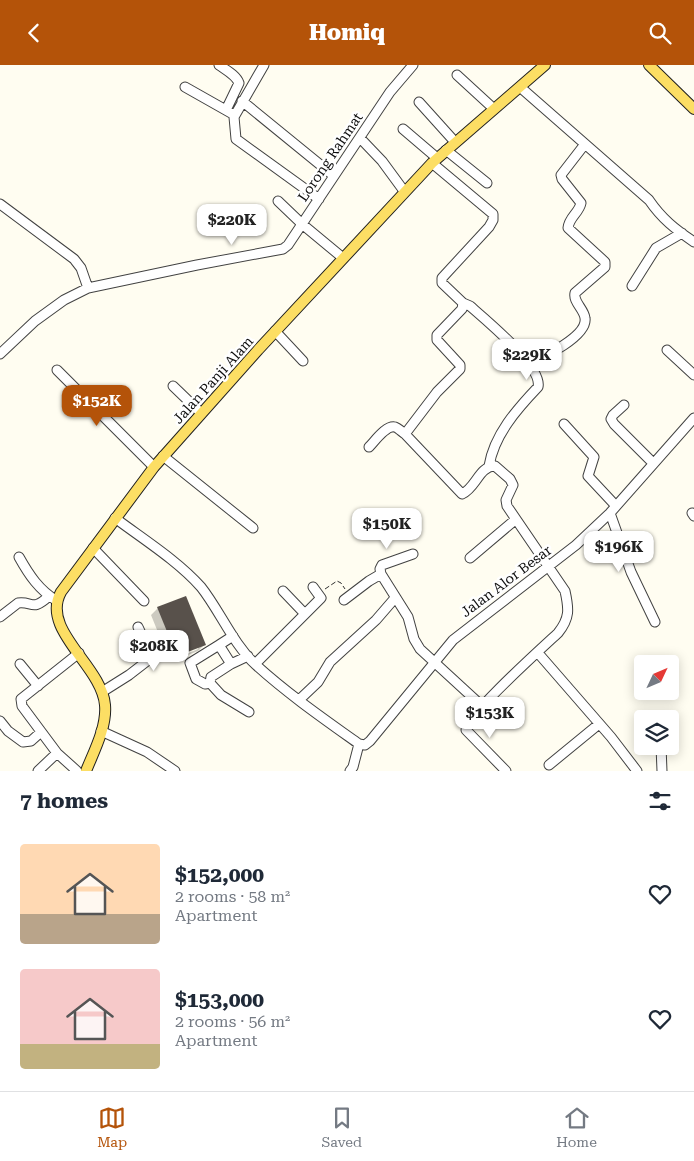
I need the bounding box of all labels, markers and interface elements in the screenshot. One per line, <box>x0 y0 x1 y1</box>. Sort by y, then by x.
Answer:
icon: back <box>20 19 48 47</box>
icon: search <box>646 19 674 47</box>
text: Homiq <box>309 20 385 45</box>
street label: Lorong Rahmat <box>294 110 366 204</box>
pin: $220K <box>197 203 267 246</box>
text: $220K <box>208 210 256 229</box>
street label: Jalan Panji Alam <box>170 333 256 427</box>
pin: $229K <box>492 339 562 381</box>
text: $229K <box>503 345 551 364</box>
pin: $152K <box>62 385 132 427</box>
text: $152K <box>73 391 121 410</box>
pin: $150K <box>352 507 422 550</box>
text: $150K <box>363 514 411 533</box>
pin: $196K <box>584 531 654 573</box>
text: $196K <box>595 537 643 556</box>
street label: Jalan Alor Besar <box>458 542 554 620</box>
pin: $208K <box>119 629 189 672</box>
text: $208K <box>130 636 178 655</box>
north arrow <box>634 655 679 700</box>
map controls <box>634 655 679 755</box>
pin: $153K <box>455 697 525 739</box>
text: $153K <box>466 703 514 722</box>
button: layers <box>634 710 679 755</box>
icon: filters <box>646 787 674 815</box>
text: 7 homes <box>20 789 108 813</box>
text: $152,000 <box>175 863 264 887</box>
icon: home <box>60 864 120 924</box>
icon: heart <box>646 880 674 908</box>
text: 2 rooms · 58 m² <box>175 887 290 906</box>
text: Apartment <box>175 906 258 925</box>
text: $153,000 <box>175 988 264 1012</box>
icon: home <box>60 989 120 1049</box>
icon: heart <box>646 1005 674 1033</box>
text: 2 rooms · 56 m² <box>175 1012 290 1031</box>
text: Apartment <box>175 1031 258 1050</box>
tab: Map <box>97 1104 127 1150</box>
tab: Saved <box>321 1104 362 1150</box>
tab: Home <box>556 1104 597 1150</box>

